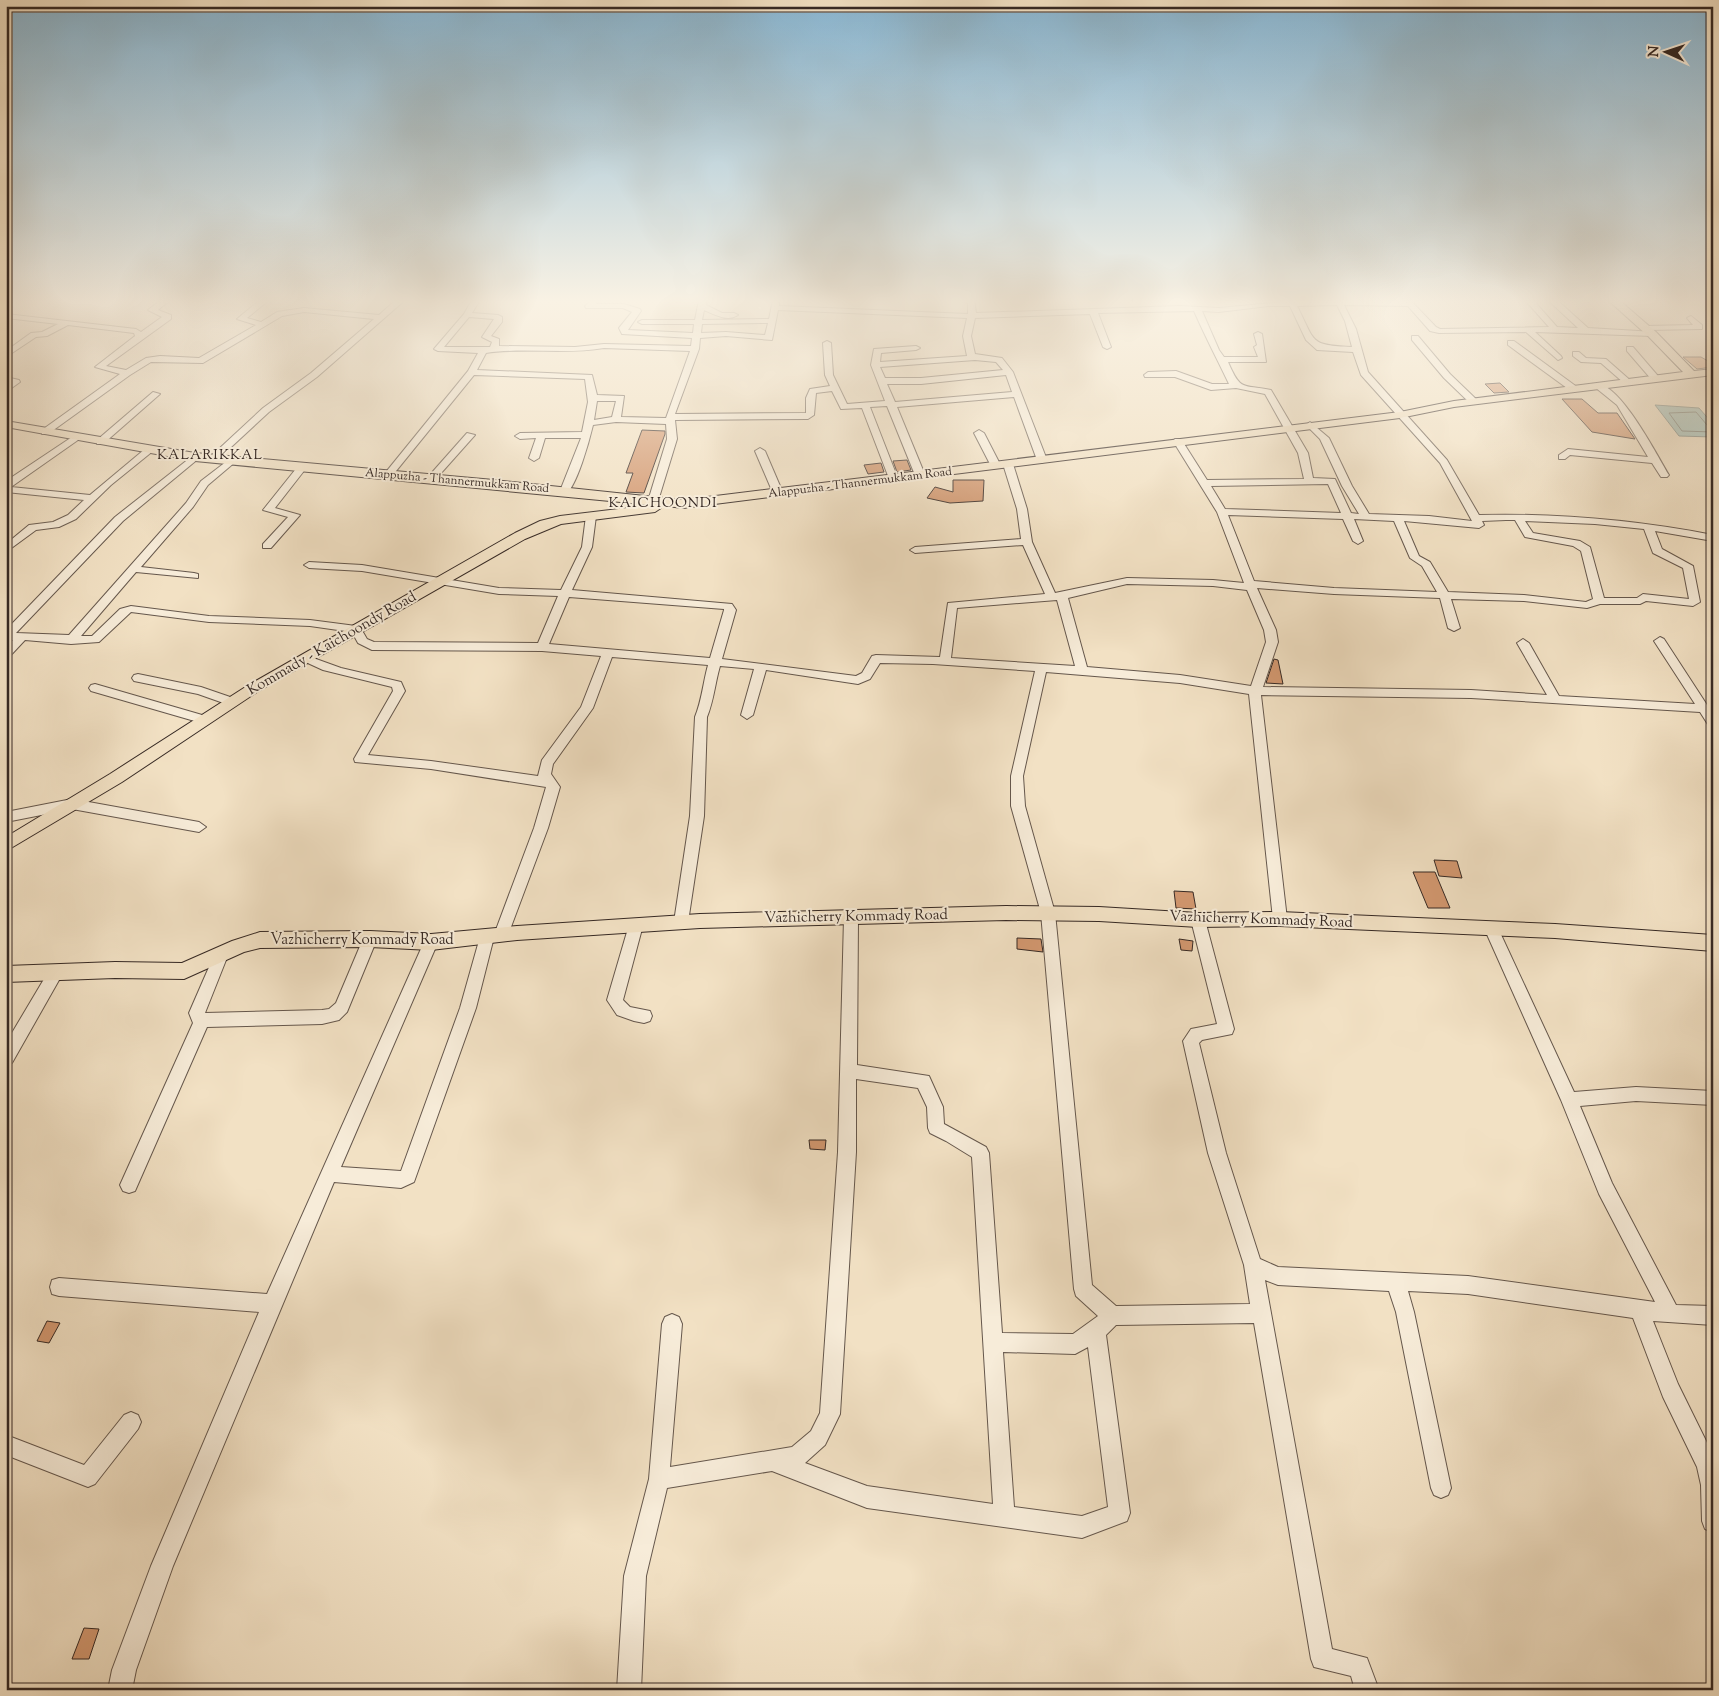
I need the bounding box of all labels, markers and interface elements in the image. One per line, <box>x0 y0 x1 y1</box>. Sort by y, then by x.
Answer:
north arrow <box>1642 28 1692 78</box>
text: N <box>1645 45 1665 58</box>
district label: KALARIKKAL <box>157 446 263 466</box>
street label: Alappuzha - Thannermukkam Road <box>767 463 953 503</box>
street label: Alappuzha - Thannermukkam Road <box>364 464 550 498</box>
district label: KAICHOONDI <box>609 494 718 514</box>
street label: Kommady - Kaichoondy Road <box>243 587 421 701</box>
street label: Vazhicherry Kommady Road <box>764 905 949 929</box>
street label: Vazhicherry Kommady Road <box>1169 906 1354 934</box>
street label: Vazhicherry Kommady Road <box>270 930 454 951</box>

